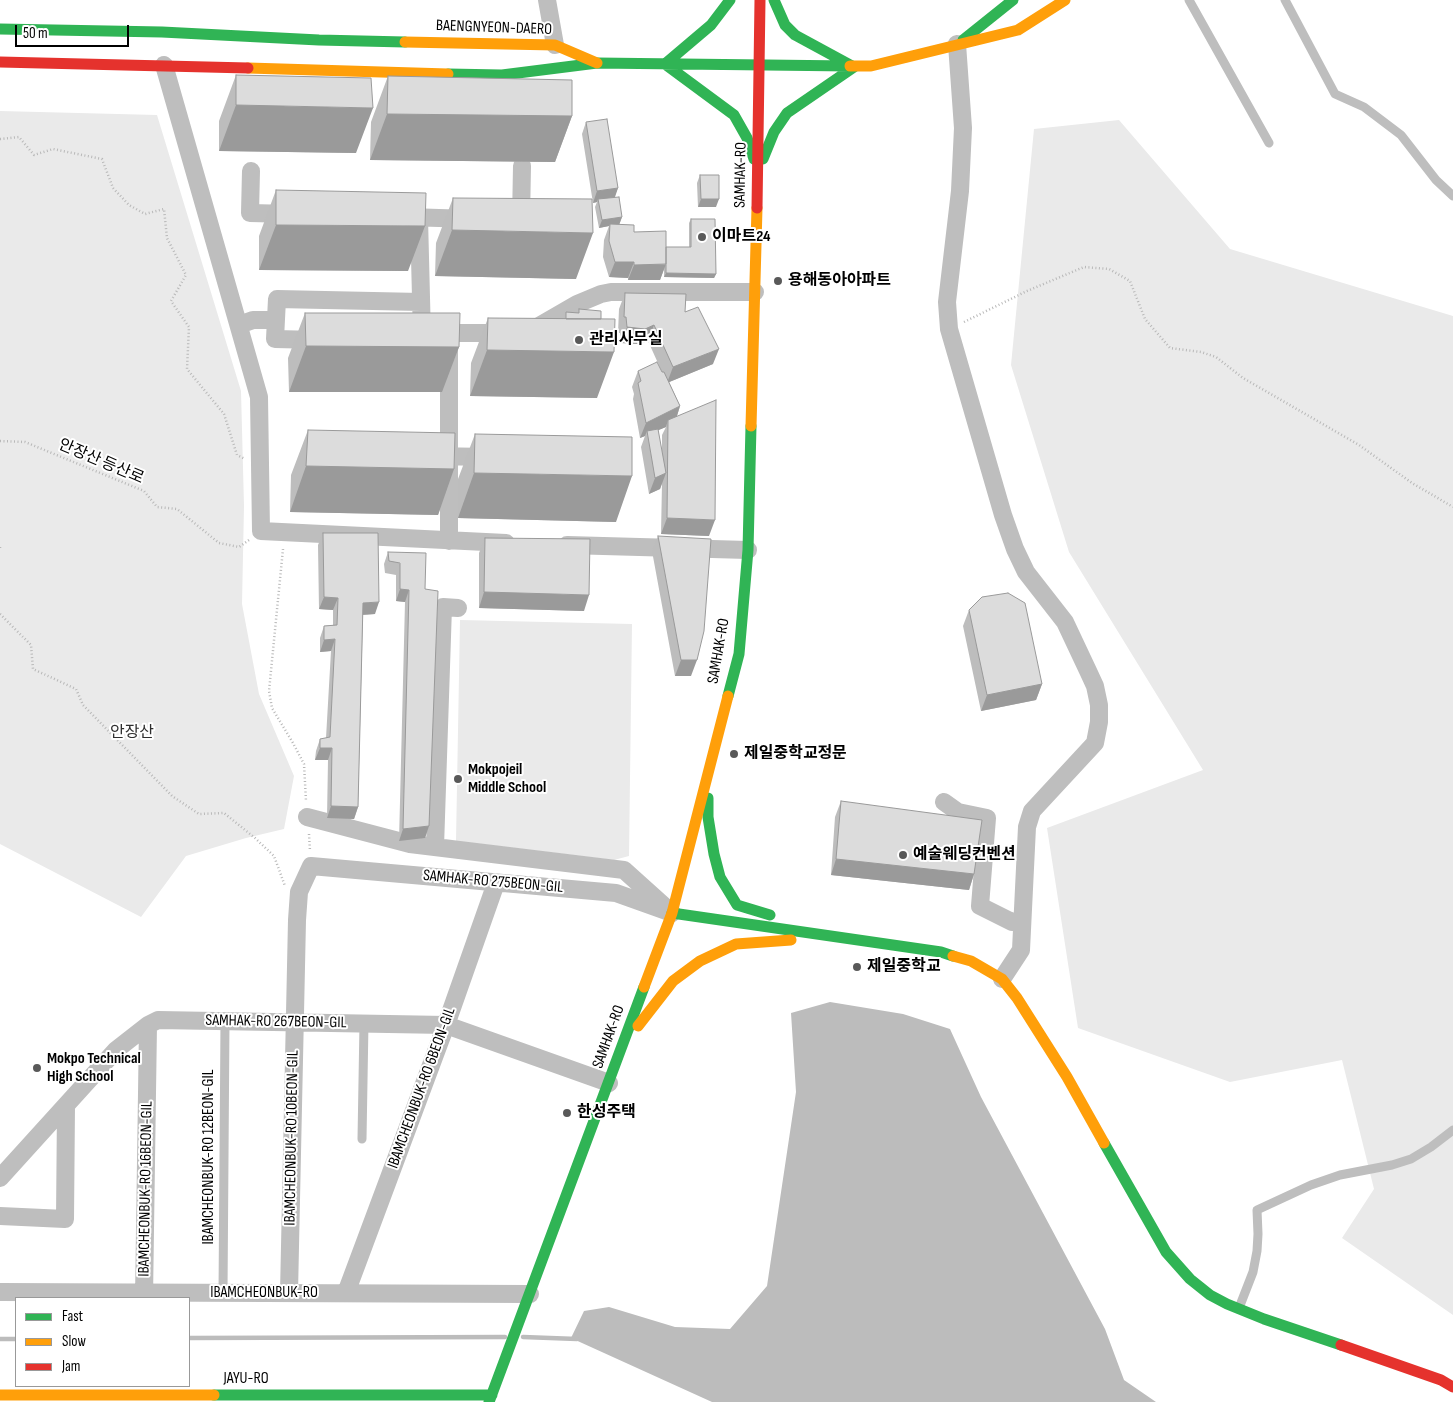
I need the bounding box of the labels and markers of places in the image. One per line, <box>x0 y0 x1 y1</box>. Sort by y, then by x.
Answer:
place label: 이마트24 <box>712 227 771 247</box>
marker: 이마트24 <box>696 231 708 243</box>
place label: 용해동아아파트 <box>788 271 891 291</box>
marker: 용해동아아파트 <box>772 275 784 287</box>
place label: 관리사무실 <box>589 330 663 350</box>
marker: 관리사무실 <box>573 334 585 346</box>
place label: 제일중학교정문 <box>744 744 847 764</box>
marker: 제일중학교정문 <box>728 748 740 760</box>
place label: Mokpojeil Middle School <box>468 760 546 798</box>
marker: Mokpojeil Middle School <box>452 773 464 785</box>
place label: 예술웨딩컨벤션 <box>913 845 1016 865</box>
marker: 예술웨딩컨벤션 <box>897 849 909 861</box>
place label: 제일중학교 <box>867 957 941 977</box>
marker: 제일중학교 <box>851 961 863 973</box>
place label: Mokpo Technical High School <box>47 1049 141 1087</box>
marker: Mokpo Technical High School <box>31 1062 43 1074</box>
place label: 한성주택 <box>577 1103 636 1123</box>
marker: 한성주택 <box>561 1107 573 1119</box>

